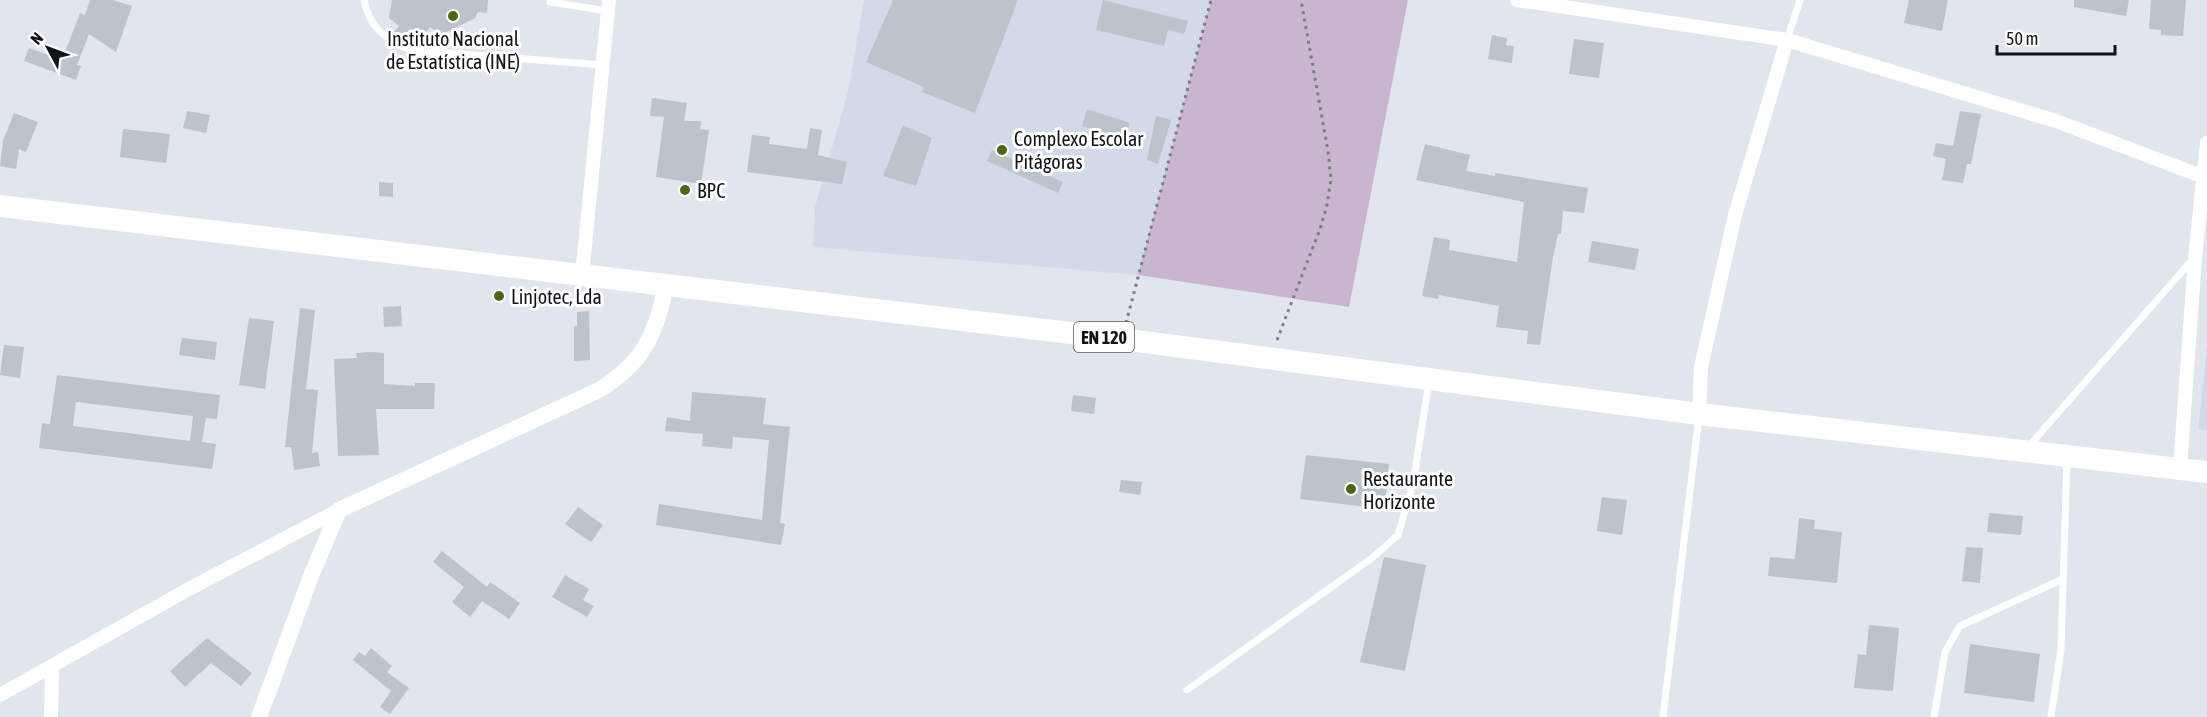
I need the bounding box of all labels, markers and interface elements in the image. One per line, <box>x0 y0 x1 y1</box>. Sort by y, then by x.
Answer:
marker: Instituto Nacional de Estatística (INE) <box>446 9 460 23</box>
north arrow <box>18 18 78 78</box>
scale bar <box>1997 18 2116 56</box>
place label: Instituto Nacional de Estatística (INE) <box>386 27 520 73</box>
text: 50 m <box>2006 28 2038 49</box>
text: N <box>27 29 47 48</box>
place label: Complexo Escolar Pitágoras <box>1014 127 1144 173</box>
marker: Complexo Escolar Pitágoras <box>995 143 1009 157</box>
place label: BPC <box>697 179 725 202</box>
marker: BPC <box>678 183 692 197</box>
place label: Linjotec, Lda <box>511 285 602 308</box>
marker: Linjotec, Lda <box>492 289 506 303</box>
road number: EN 120 <box>1074 322 1134 352</box>
place label: Restaurante Horizonte <box>1363 467 1453 513</box>
marker: Restaurante Horizonte <box>1344 482 1358 496</box>

